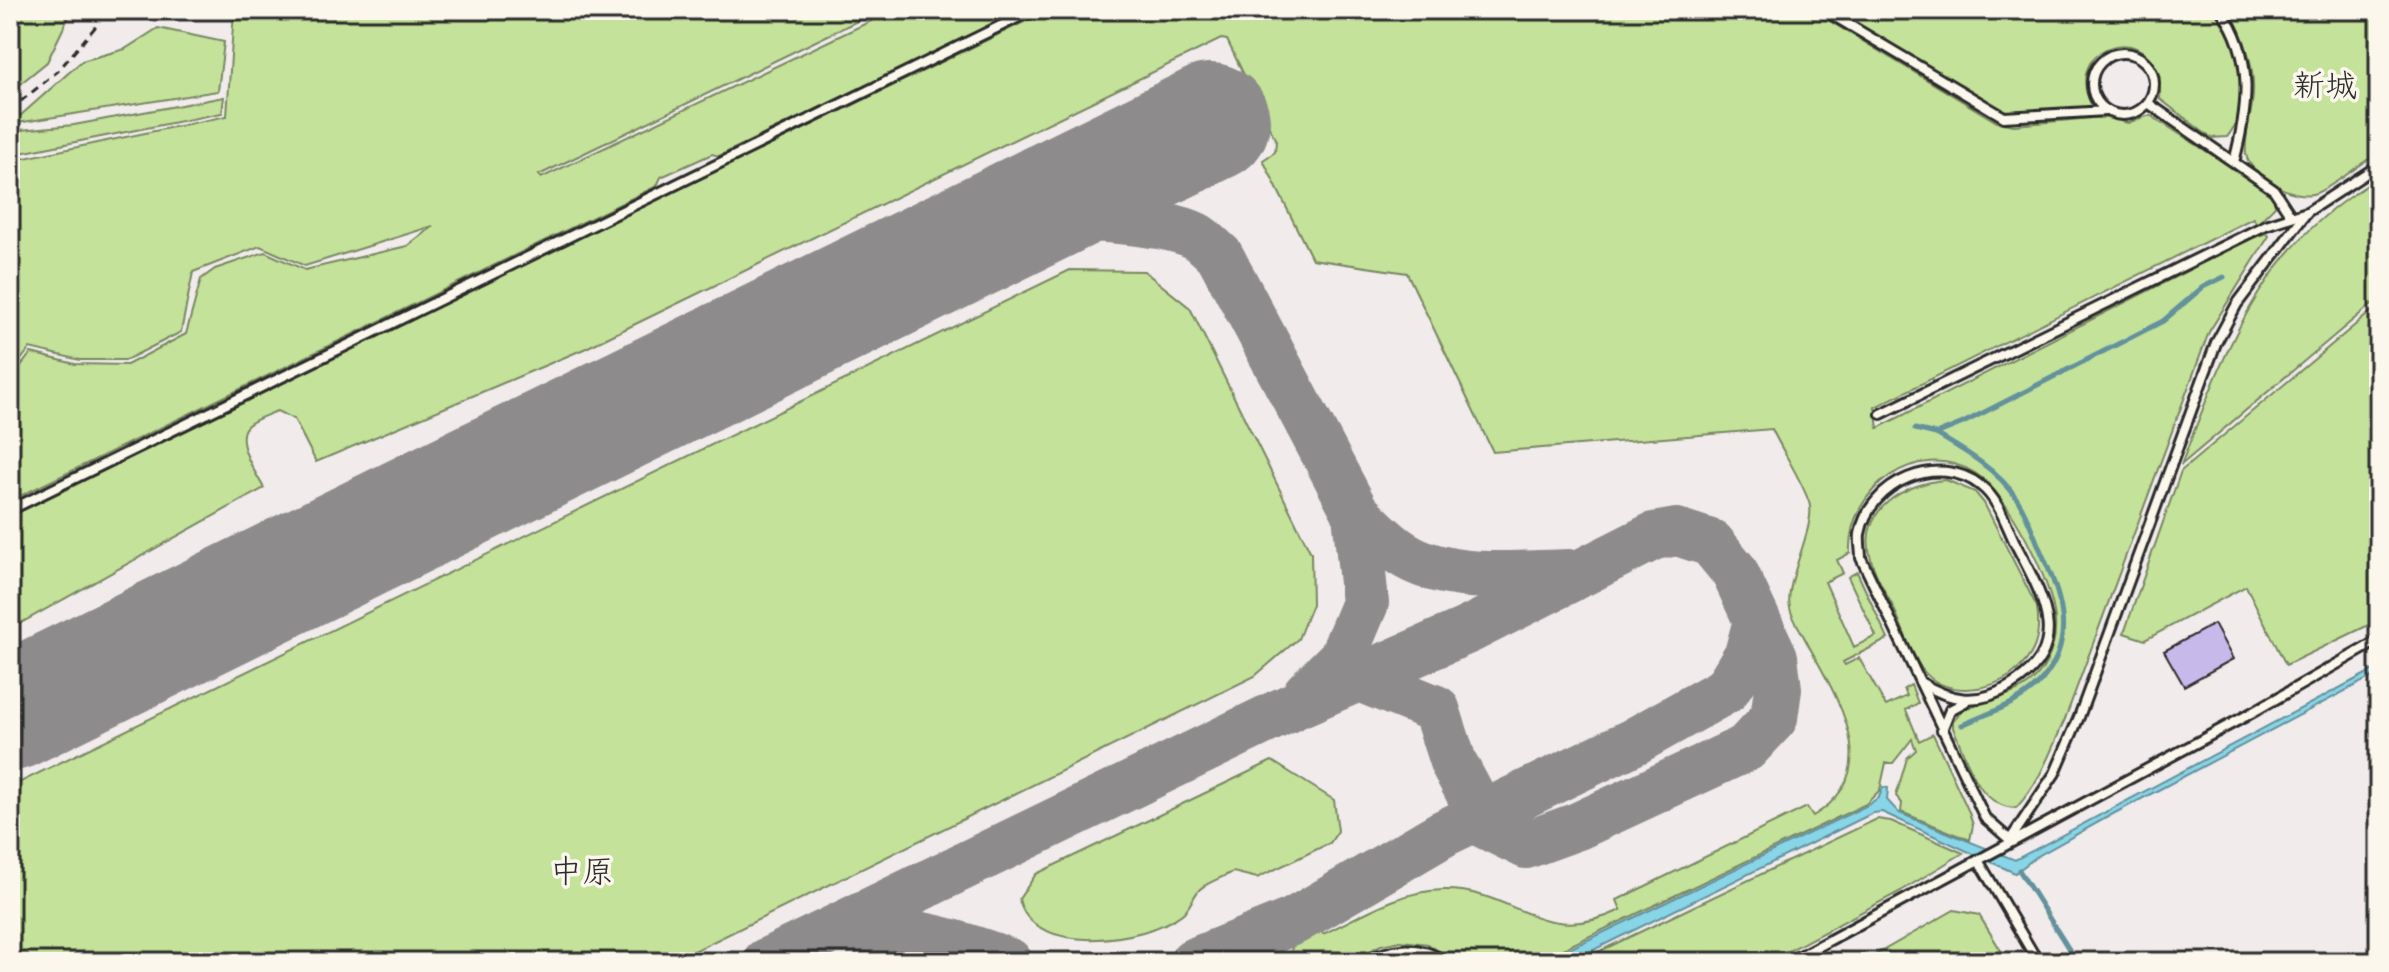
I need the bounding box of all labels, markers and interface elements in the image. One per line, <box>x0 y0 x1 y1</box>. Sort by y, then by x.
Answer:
district label: 新城 <box>2293 67 2357 113</box>
district label: 中原 <box>550 853 614 899</box>

